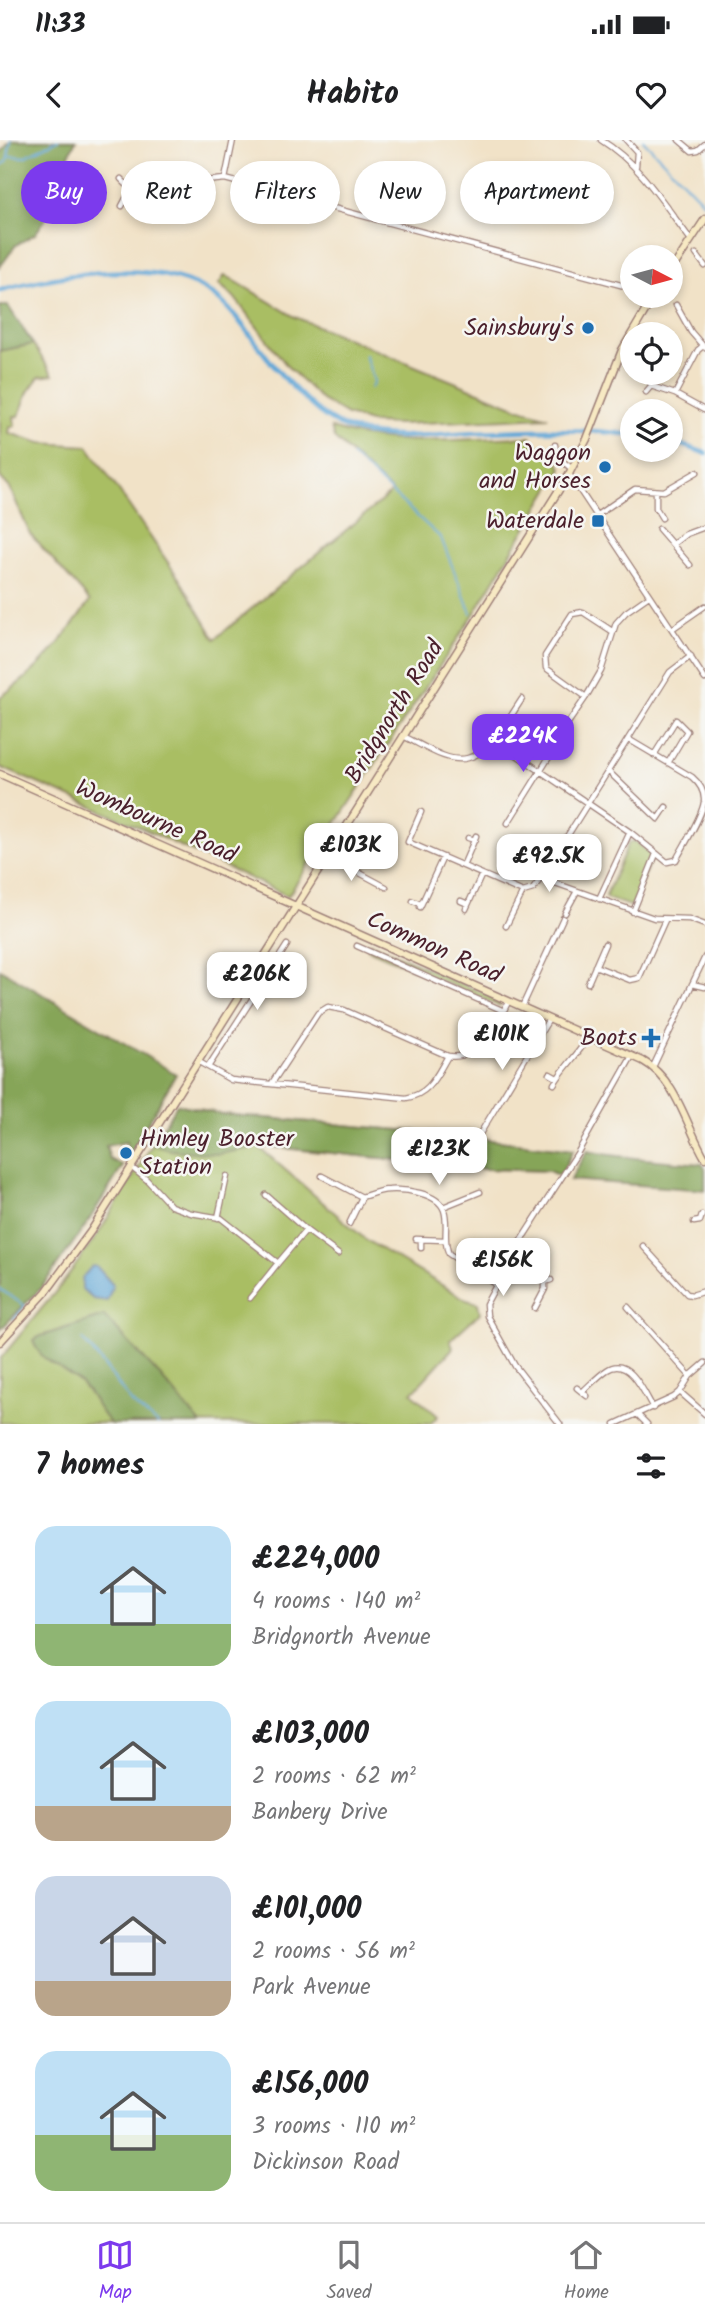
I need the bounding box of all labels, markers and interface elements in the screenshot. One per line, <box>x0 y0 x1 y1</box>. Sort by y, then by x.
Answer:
text: 11:33 <box>35 4 86 46</box>
text: Habito <box>306 69 399 120</box>
icon: back <box>35 76 73 114</box>
icon: heart <box>632 76 670 114</box>
chip: Buy <box>21 161 107 224</box>
chip: Rent <box>121 161 216 224</box>
chip: Filters <box>230 161 340 224</box>
chip: New <box>354 161 446 224</box>
chip: Apartment <box>460 161 614 224</box>
north arrow <box>620 245 682 308</box>
map controls <box>620 245 683 462</box>
place label: Sainsbury's <box>464 309 574 348</box>
marker: Sainsbury's <box>580 320 596 336</box>
button: locate <box>620 322 683 385</box>
button: layers <box>620 399 683 462</box>
place label: Waggon and Horses <box>479 434 591 501</box>
marker: Waggon and Horses <box>597 459 613 475</box>
place label: Waterdale <box>486 502 584 541</box>
marker: Waterdale <box>590 513 606 529</box>
street label: Bridgnorth Road <box>335 631 455 792</box>
pin: £224K <box>474 714 572 774</box>
text: £224K <box>488 719 558 755</box>
street label: Wombourne Road <box>69 769 244 875</box>
pin: £103K <box>302 824 400 883</box>
text: £103K <box>320 828 382 864</box>
pin: £92.5K <box>492 834 606 894</box>
text: £92.5K <box>513 839 585 875</box>
street label: Common Road <box>360 901 509 996</box>
pin: £206K <box>208 952 306 1012</box>
text: £206K <box>223 957 291 993</box>
pin: £101K <box>453 1012 551 1072</box>
text: £101K <box>474 1017 530 1053</box>
place label: Boots <box>580 1019 637 1058</box>
marker: Boots <box>643 1030 659 1046</box>
place label: Himley Booster Station <box>140 1120 296 1187</box>
pin: £123K <box>390 1128 488 1187</box>
text: £123K <box>407 1132 471 1168</box>
marker: Himley Booster Station <box>118 1145 134 1161</box>
pin: £156K <box>454 1238 552 1298</box>
text: £156K <box>472 1243 534 1279</box>
text: 7 homes <box>35 1442 145 1490</box>
icon: filters <box>632 1447 670 1485</box>
text: £224,000 <box>252 1536 379 1584</box>
icon: home <box>91 1554 175 1638</box>
text: 4 rooms · 140 m² <box>252 1584 420 1620</box>
text: Bridgnorth Avenue <box>252 1620 431 1656</box>
text: £103,000 <box>252 1711 369 1759</box>
icon: home <box>91 1729 175 1813</box>
text: 2 rooms · 62 m² <box>252 1759 416 1795</box>
text: Banbery Drive <box>252 1795 388 1831</box>
text: £101,000 <box>252 1886 362 1934</box>
icon: home <box>91 1904 175 1988</box>
text: 2 rooms · 56 m² <box>252 1934 415 1970</box>
text: Park Avenue <box>252 1970 371 2006</box>
text: £156,000 <box>252 2061 369 2109</box>
icon: home <box>91 2079 175 2163</box>
text: 3 rooms · 110 m² <box>252 2109 415 2145</box>
text: Dickinson Road <box>252 2145 399 2181</box>
tab: Map <box>96 2236 134 2308</box>
tab: Saved <box>326 2236 372 2308</box>
tab: Home <box>564 2236 609 2308</box>

